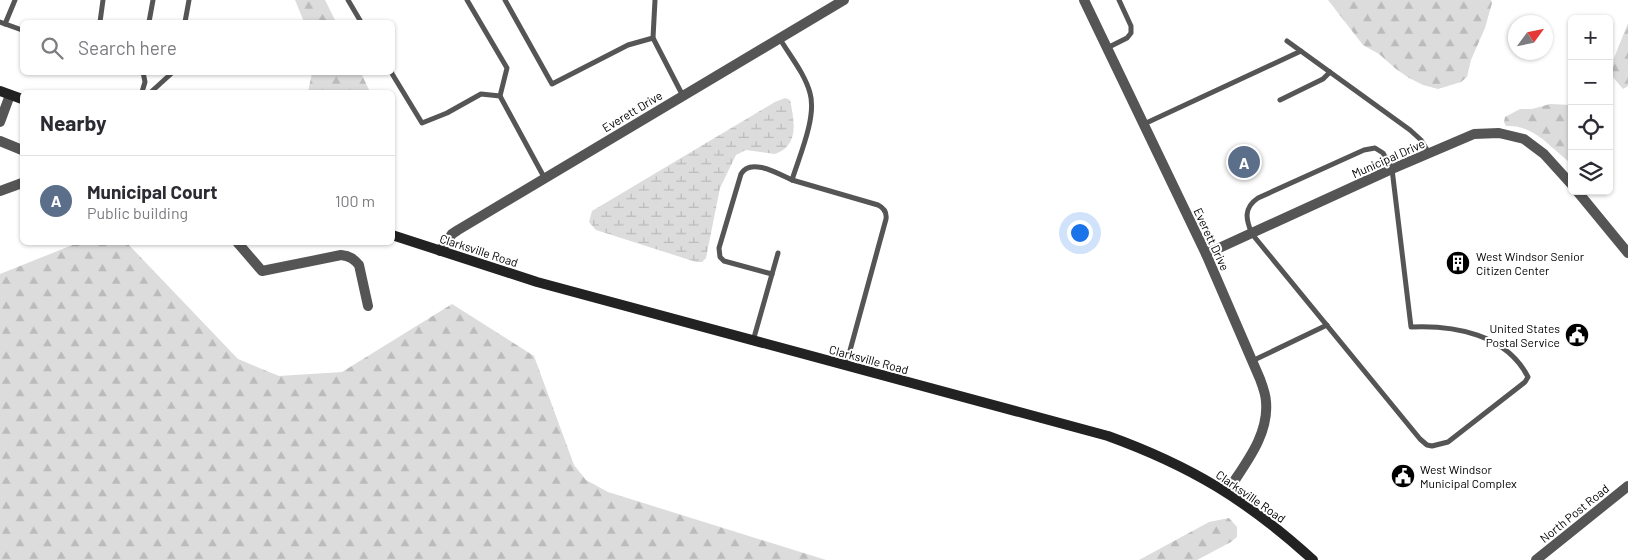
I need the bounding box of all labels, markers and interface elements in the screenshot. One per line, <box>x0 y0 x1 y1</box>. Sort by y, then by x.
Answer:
north arrow <box>1508 15 1553 60</box>
map controls <box>1568 15 1613 195</box>
button: + <box>1568 15 1613 60</box>
search box <box>20 20 395 75</box>
icon: search <box>38 34 66 62</box>
text: Search here <box>78 36 177 59</box>
button: − <box>1568 60 1613 105</box>
street label: Everett Drive <box>599 88 665 134</box>
button: locate <box>1568 105 1613 150</box>
text: Nearby <box>40 110 106 135</box>
street label: Municipal Drive <box>1349 136 1427 180</box>
pin: A <box>1228 143 1260 181</box>
button: layers <box>1568 150 1613 195</box>
text: Municipal Court <box>87 180 218 203</box>
text: A <box>51 191 61 210</box>
text: 100 m <box>335 191 375 210</box>
text: Public building <box>87 203 188 222</box>
street label: Everett Drive <box>1191 205 1233 273</box>
your location <box>1067 220 1093 246</box>
street label: Clarksville Road <box>438 231 520 269</box>
place label: West Windsor Senior Citizen Center <box>1476 249 1585 277</box>
building icon: West Windsor Senior Citizen Center <box>1445 250 1471 276</box>
place label: United States Postal Service <box>1486 321 1560 349</box>
public building icon: United States Postal Service <box>1564 322 1590 348</box>
street label: Clarksville Road <box>828 342 910 376</box>
place label: West Windsor Municipal Complex <box>1420 462 1517 490</box>
public building icon: West Windsor Municipal Complex <box>1390 463 1416 489</box>
street label: Clarksville Road <box>1214 467 1288 525</box>
street label: North Post Road <box>1537 481 1611 545</box>

